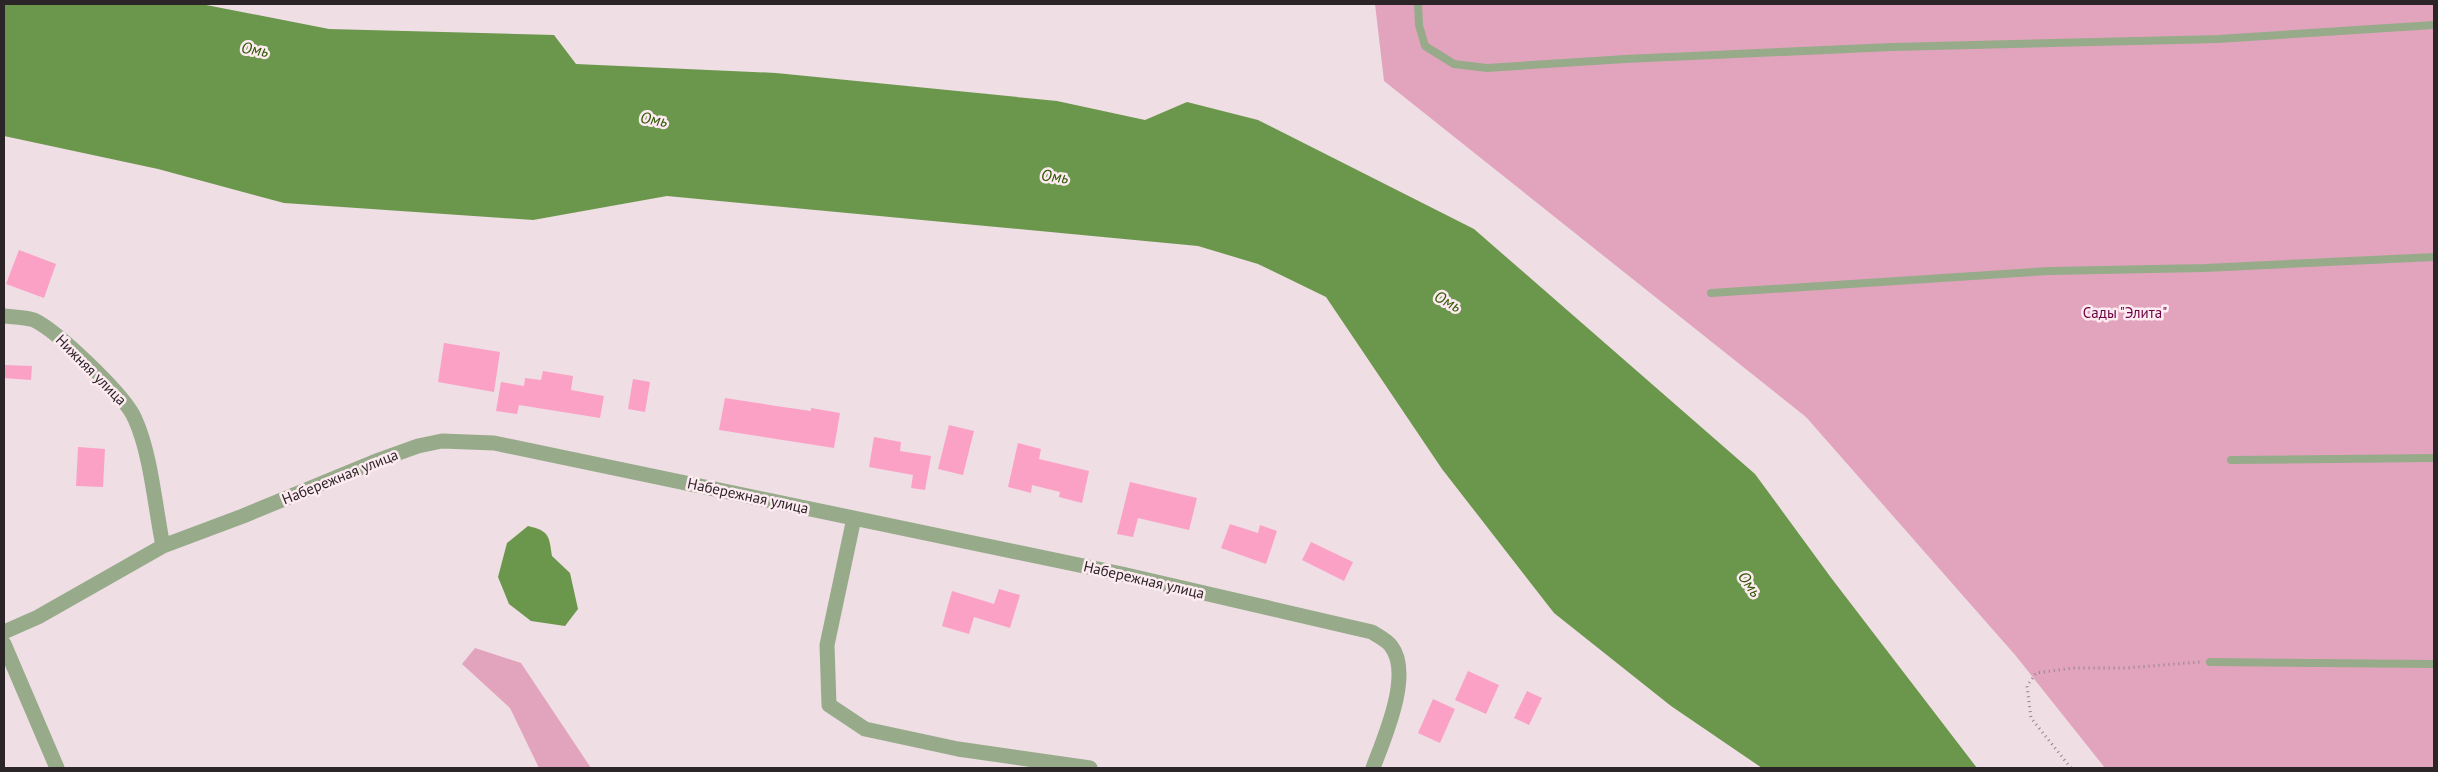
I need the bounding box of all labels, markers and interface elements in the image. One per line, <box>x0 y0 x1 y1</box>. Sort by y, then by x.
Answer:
water label: Омь <box>240 37 270 61</box>
water label: Омь <box>639 107 669 131</box>
water label: Омь <box>1040 164 1070 188</box>
water label: Омь <box>1431 286 1465 316</box>
park label: Сады "Элита" <box>2083 303 2167 322</box>
street label: Нижняя улица <box>52 330 131 409</box>
street label: Набережная улица <box>279 445 401 508</box>
street label: Набережная улица <box>686 473 811 518</box>
street label: Набережная улица <box>1082 556 1206 603</box>
water label: Омь <box>1734 567 1766 601</box>

